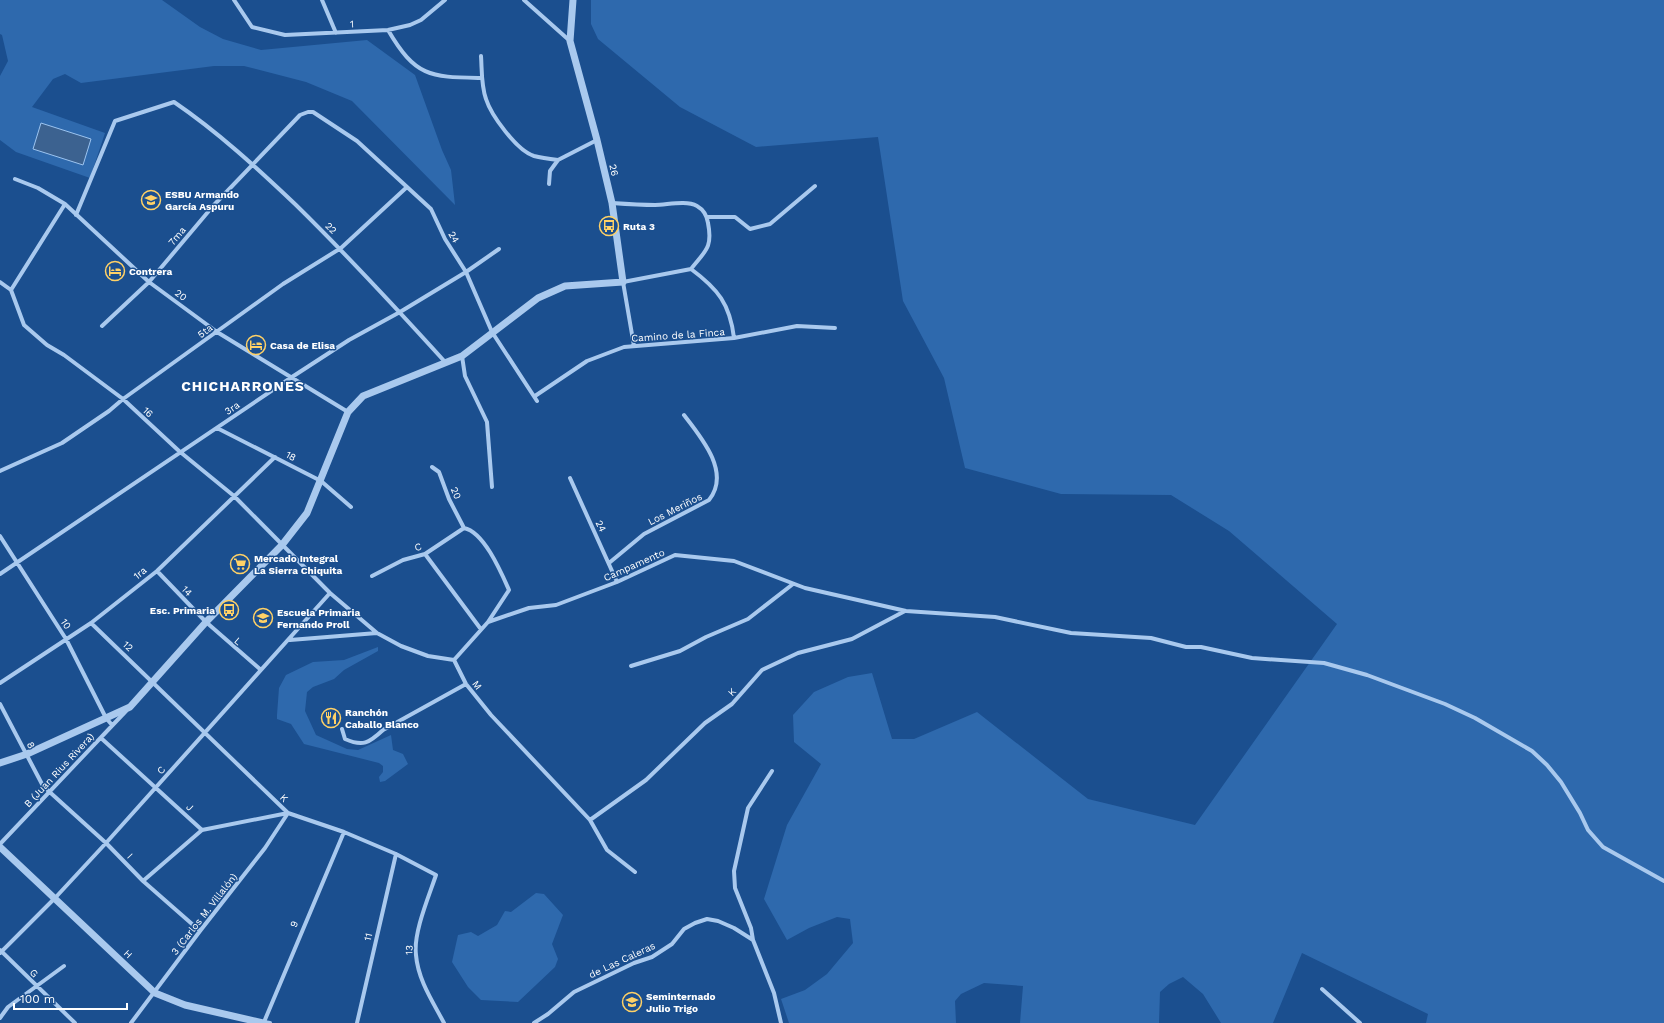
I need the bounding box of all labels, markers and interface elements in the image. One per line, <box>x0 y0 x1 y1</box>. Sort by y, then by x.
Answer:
street label: 1 <box>350 18 354 30</box>
street label: 26 <box>607 163 621 177</box>
school or university icon: ESBU Armando García Aspuru <box>140 189 162 211</box>
place label: ESBU Armando García Aspuru <box>165 189 239 212</box>
bus stop icon: Ruta 3 <box>598 215 620 237</box>
street label: 22 <box>323 220 339 236</box>
place label: Ruta 3 <box>623 221 655 232</box>
street label: 7ma <box>166 224 188 248</box>
street label: 24 <box>446 229 462 245</box>
hotel icon: Contrera <box>104 260 126 282</box>
place label: Contrera <box>129 266 173 277</box>
street label: 20 <box>173 287 189 303</box>
street label: 5ta <box>195 322 215 340</box>
street label: Camino de la Finca <box>631 326 726 344</box>
hotel icon: Casa de Elisa <box>245 334 267 356</box>
place label: Casa de Elisa <box>270 340 335 351</box>
district label: CHICHARRONES <box>181 378 305 394</box>
street label: 3ra <box>223 399 242 417</box>
street label: 16 <box>141 405 155 419</box>
street label: 18 <box>284 449 298 463</box>
street label: 20 <box>449 485 463 501</box>
street label: Los Meriños <box>646 491 704 527</box>
street label: 24 <box>594 518 608 534</box>
street label: C <box>413 541 423 553</box>
street label: Campamento <box>602 547 666 583</box>
supermarket icon: Mercado Integral La Sierra Chiquita <box>229 553 251 575</box>
place label: Mercado Integral La Sierra Chiquita <box>254 553 343 576</box>
street label: 1ra <box>131 564 149 582</box>
street label: 14 <box>180 584 194 598</box>
bus stop icon: Esc. Primaria <box>218 599 240 621</box>
place label: Esc. Primaria <box>150 605 215 616</box>
school or university icon: Escuela Primaria Fernando Proll <box>252 607 274 629</box>
place label: Escuela Primaria Fernando Proll <box>277 607 360 630</box>
street label: 10 <box>59 617 73 631</box>
street label: L <box>232 635 244 647</box>
street label: 12 <box>121 639 135 653</box>
street label: M <box>470 678 484 692</box>
street label: K <box>726 686 739 698</box>
restaurant icon: Ranchón Caballo Blanco <box>320 707 342 729</box>
place label: Ranchón Caballo Blanco <box>345 707 419 730</box>
street label: B (Juan Rius Rivera) <box>22 731 96 809</box>
street label: 8 <box>25 740 37 750</box>
street label: C <box>155 764 167 776</box>
street label: K <box>278 792 290 805</box>
street label: J <box>184 801 196 813</box>
street label: I <box>125 851 135 861</box>
street label: 3 (Carlos M. Villalón) <box>169 871 239 957</box>
street label: 9 <box>288 919 300 929</box>
street label: 11 <box>362 932 374 942</box>
street label: de Las Caleras <box>587 940 657 980</box>
street label: 13 <box>403 945 415 955</box>
street label: H <box>122 947 134 961</box>
street label: G <box>28 967 40 979</box>
scale bar <box>14 985 127 1011</box>
school or university icon: Seminternado Julio Trigo <box>621 991 643 1013</box>
place label: Seminternado Julio Trigo <box>646 991 715 1014</box>
text: 100 m <box>20 992 55 1006</box>

